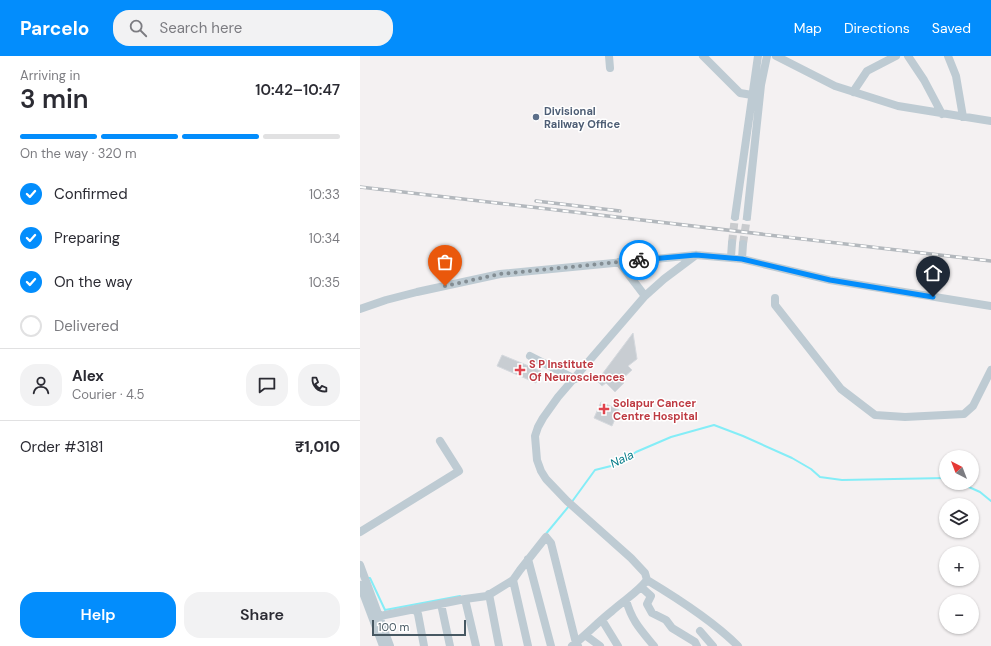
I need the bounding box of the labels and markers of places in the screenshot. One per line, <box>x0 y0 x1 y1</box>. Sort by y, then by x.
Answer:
place label: Divisional Railway Office <box>544 104 620 131</box>
marker: Divisional Railway Office <box>531 112 541 122</box>
pin <box>428 245 462 286</box>
pin <box>916 256 950 297</box>
place label: S P Institute Of Neurosciences <box>529 357 625 384</box>
marker: S P Institute Of Neurosciences <box>514 364 526 376</box>
place label: Solapur Cancer Centre Hospital <box>613 396 698 423</box>
marker: Solapur Cancer Centre Hospital <box>598 403 610 415</box>

